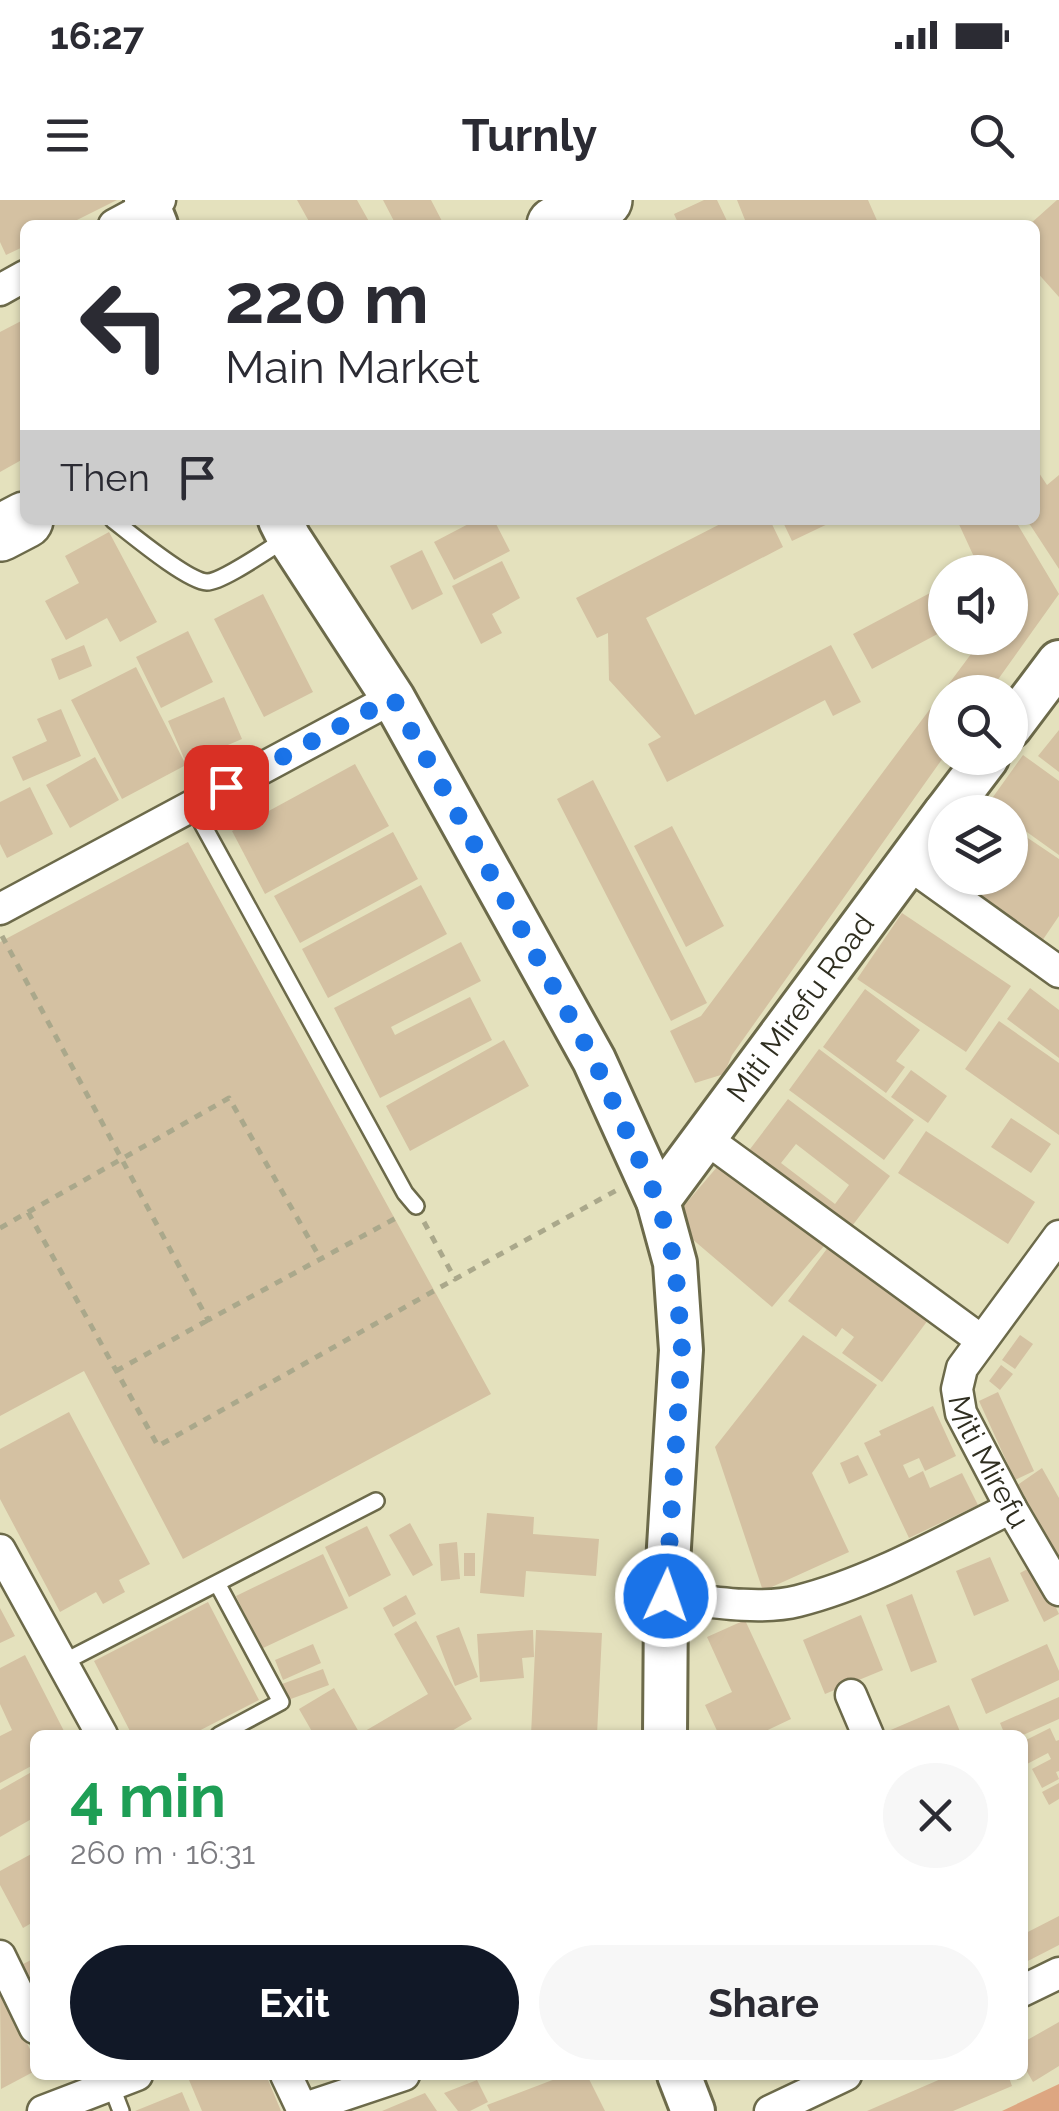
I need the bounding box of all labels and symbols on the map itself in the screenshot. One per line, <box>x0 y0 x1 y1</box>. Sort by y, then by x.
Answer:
pin <box>184 745 269 830</box>
street label: Miti Mirefu Road <box>719 907 881 1109</box>
street label: Miti Mirefu <box>941 1393 1037 1534</box>
position arrow <box>614 1544 718 1648</box>

